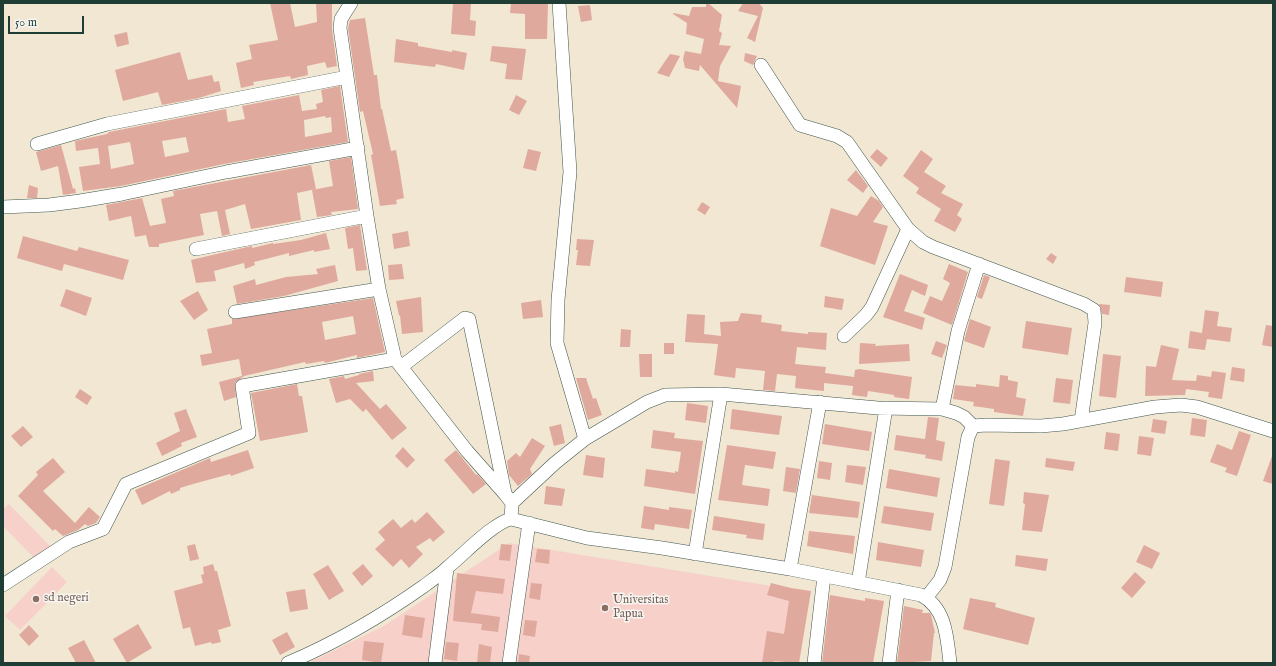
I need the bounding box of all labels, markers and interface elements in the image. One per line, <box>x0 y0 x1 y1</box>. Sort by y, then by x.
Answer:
scale bar <box>10 8 86 34</box>
text: 50 m <box>15 15 37 30</box>
place label: sd negeri <box>44 592 89 606</box>
marker: sd negeri <box>31 594 41 604</box>
place label: Universitas Papua <box>613 594 668 622</box>
marker: Universitas Papua <box>600 603 610 613</box>

